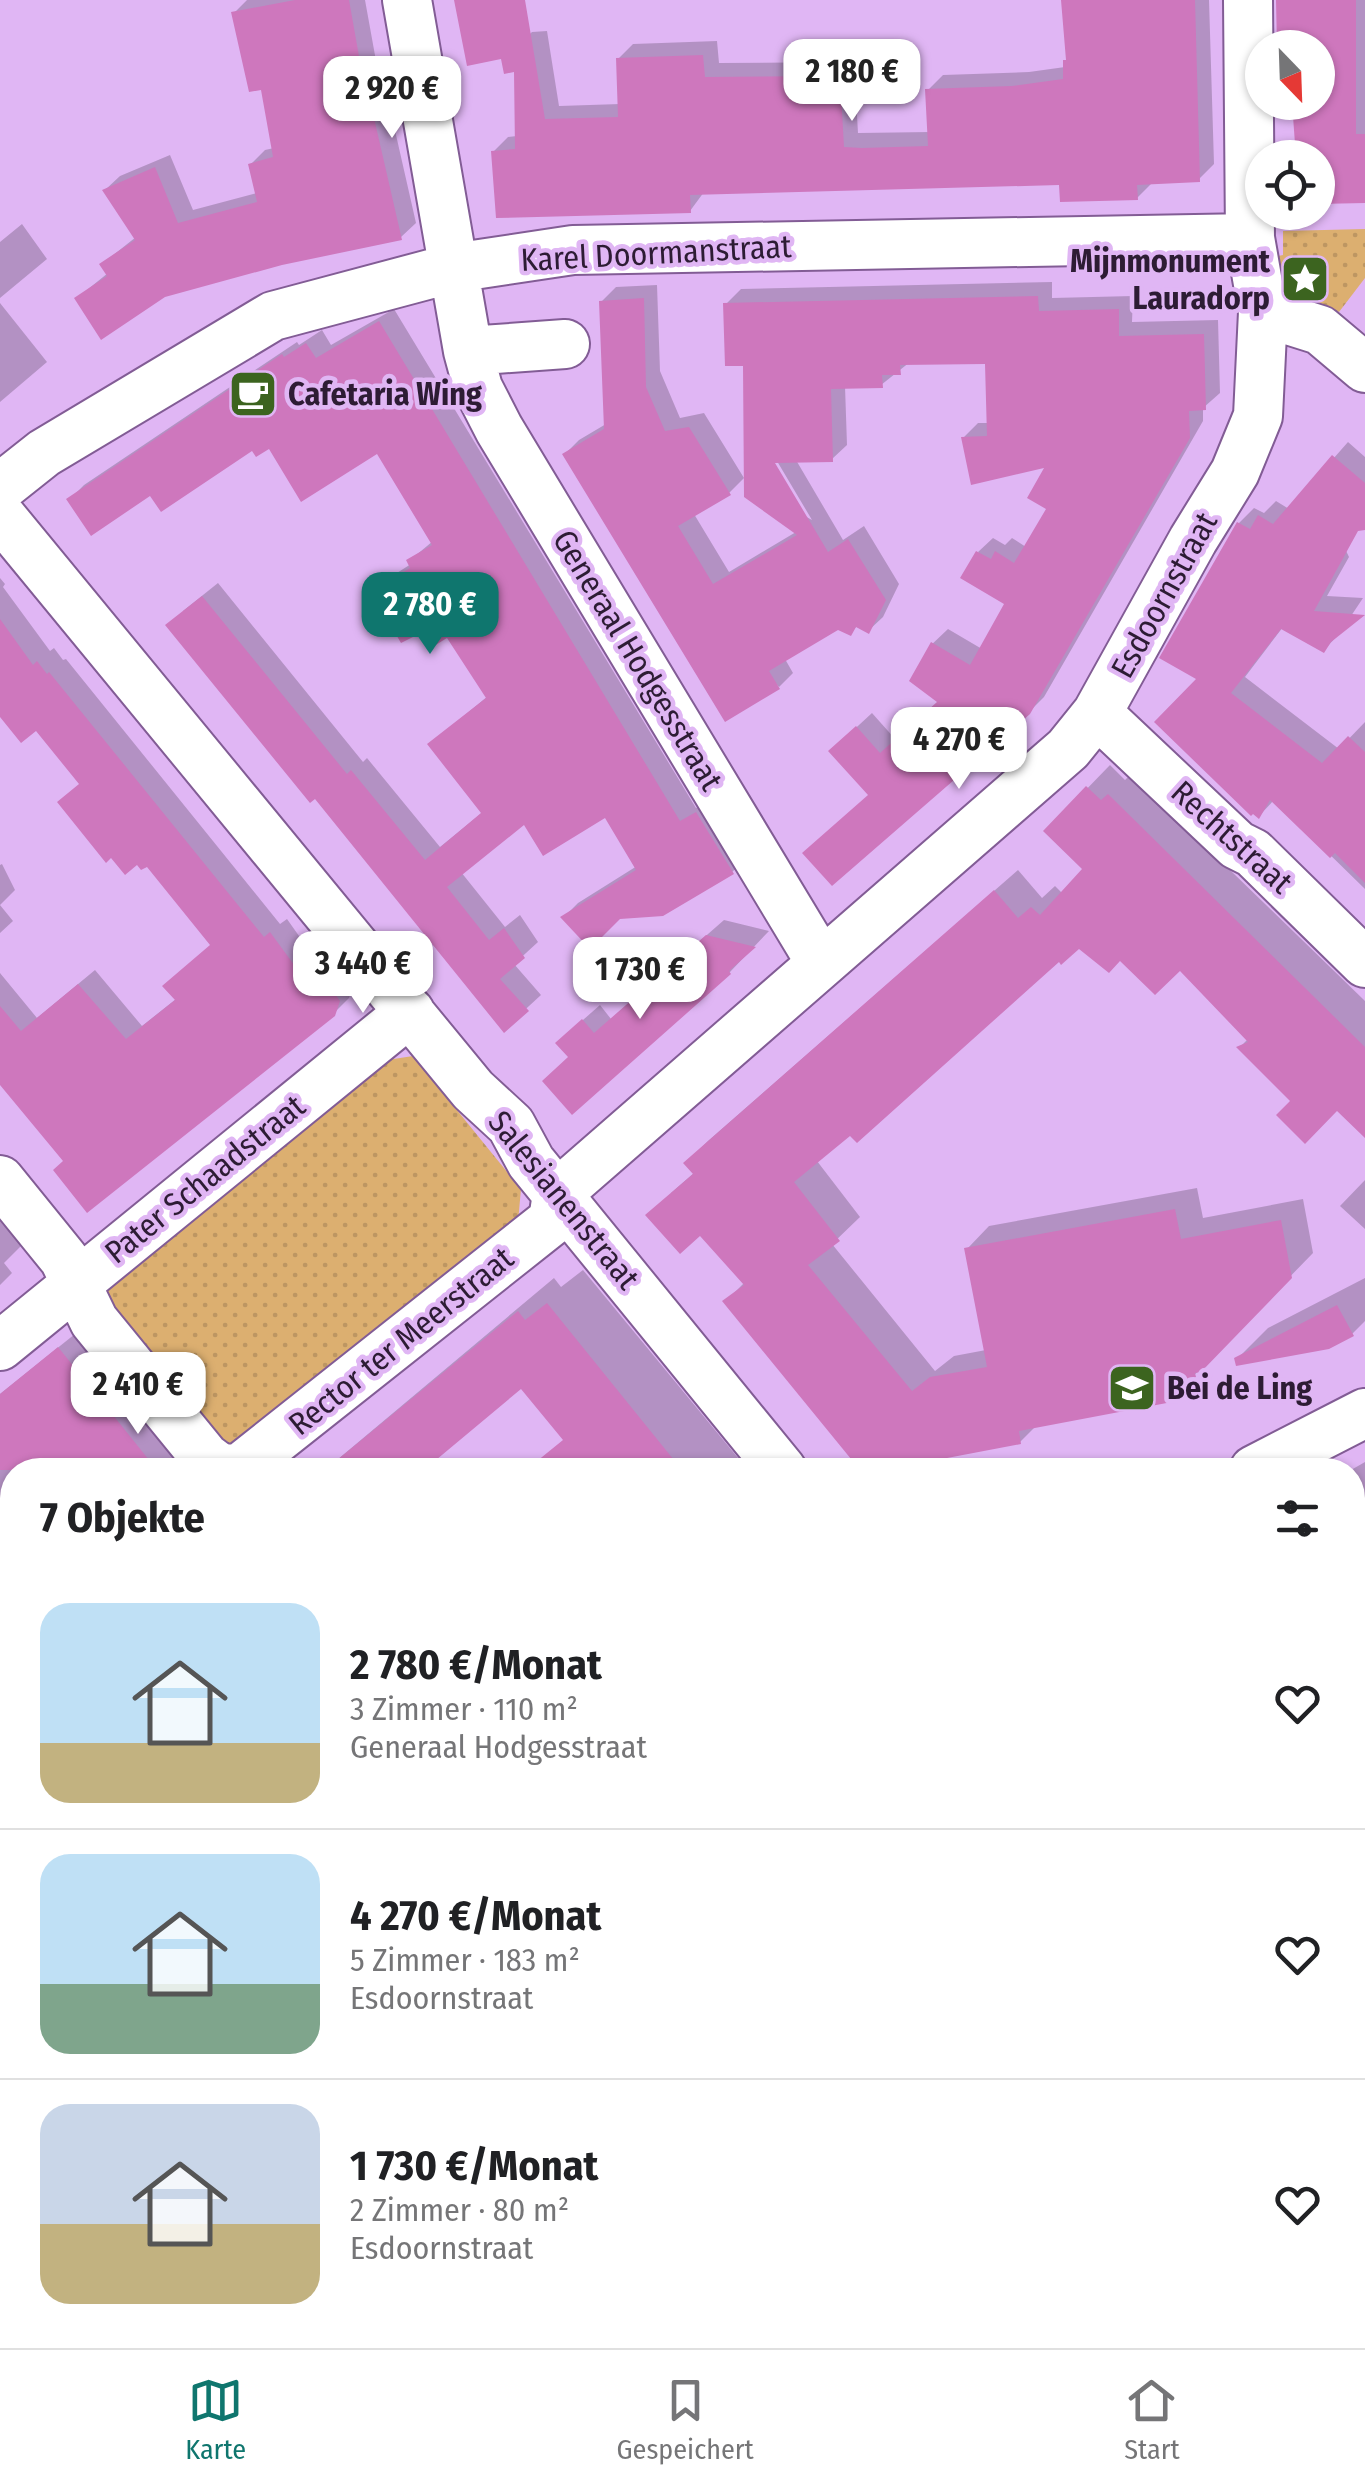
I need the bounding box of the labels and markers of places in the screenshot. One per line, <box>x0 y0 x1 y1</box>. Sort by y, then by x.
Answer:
pin: 2 180 € <box>760 39 944 124</box>
pin: 2 920 € <box>300 56 484 141</box>
place label: Mijnmonument Lauradorp <box>1070 242 1271 317</box>
place icon: Mijnmonument Lauradorp <box>1279 253 1331 305</box>
cafe icon: Cafetaria Wing <box>227 368 279 420</box>
place label: Cafetaria Wing <box>288 375 482 413</box>
pin: 2 780 € <box>338 572 522 657</box>
pin: 4 270 € <box>867 707 1051 792</box>
pin: 3 440 € <box>271 931 455 1016</box>
pin: 1 730 € <box>548 937 732 1022</box>
pin: 2 410 € <box>46 1352 230 1437</box>
school or university icon: Bei de Ling <box>1106 1362 1158 1414</box>
place label: Bei de Ling <box>1167 1369 1312 1407</box>

